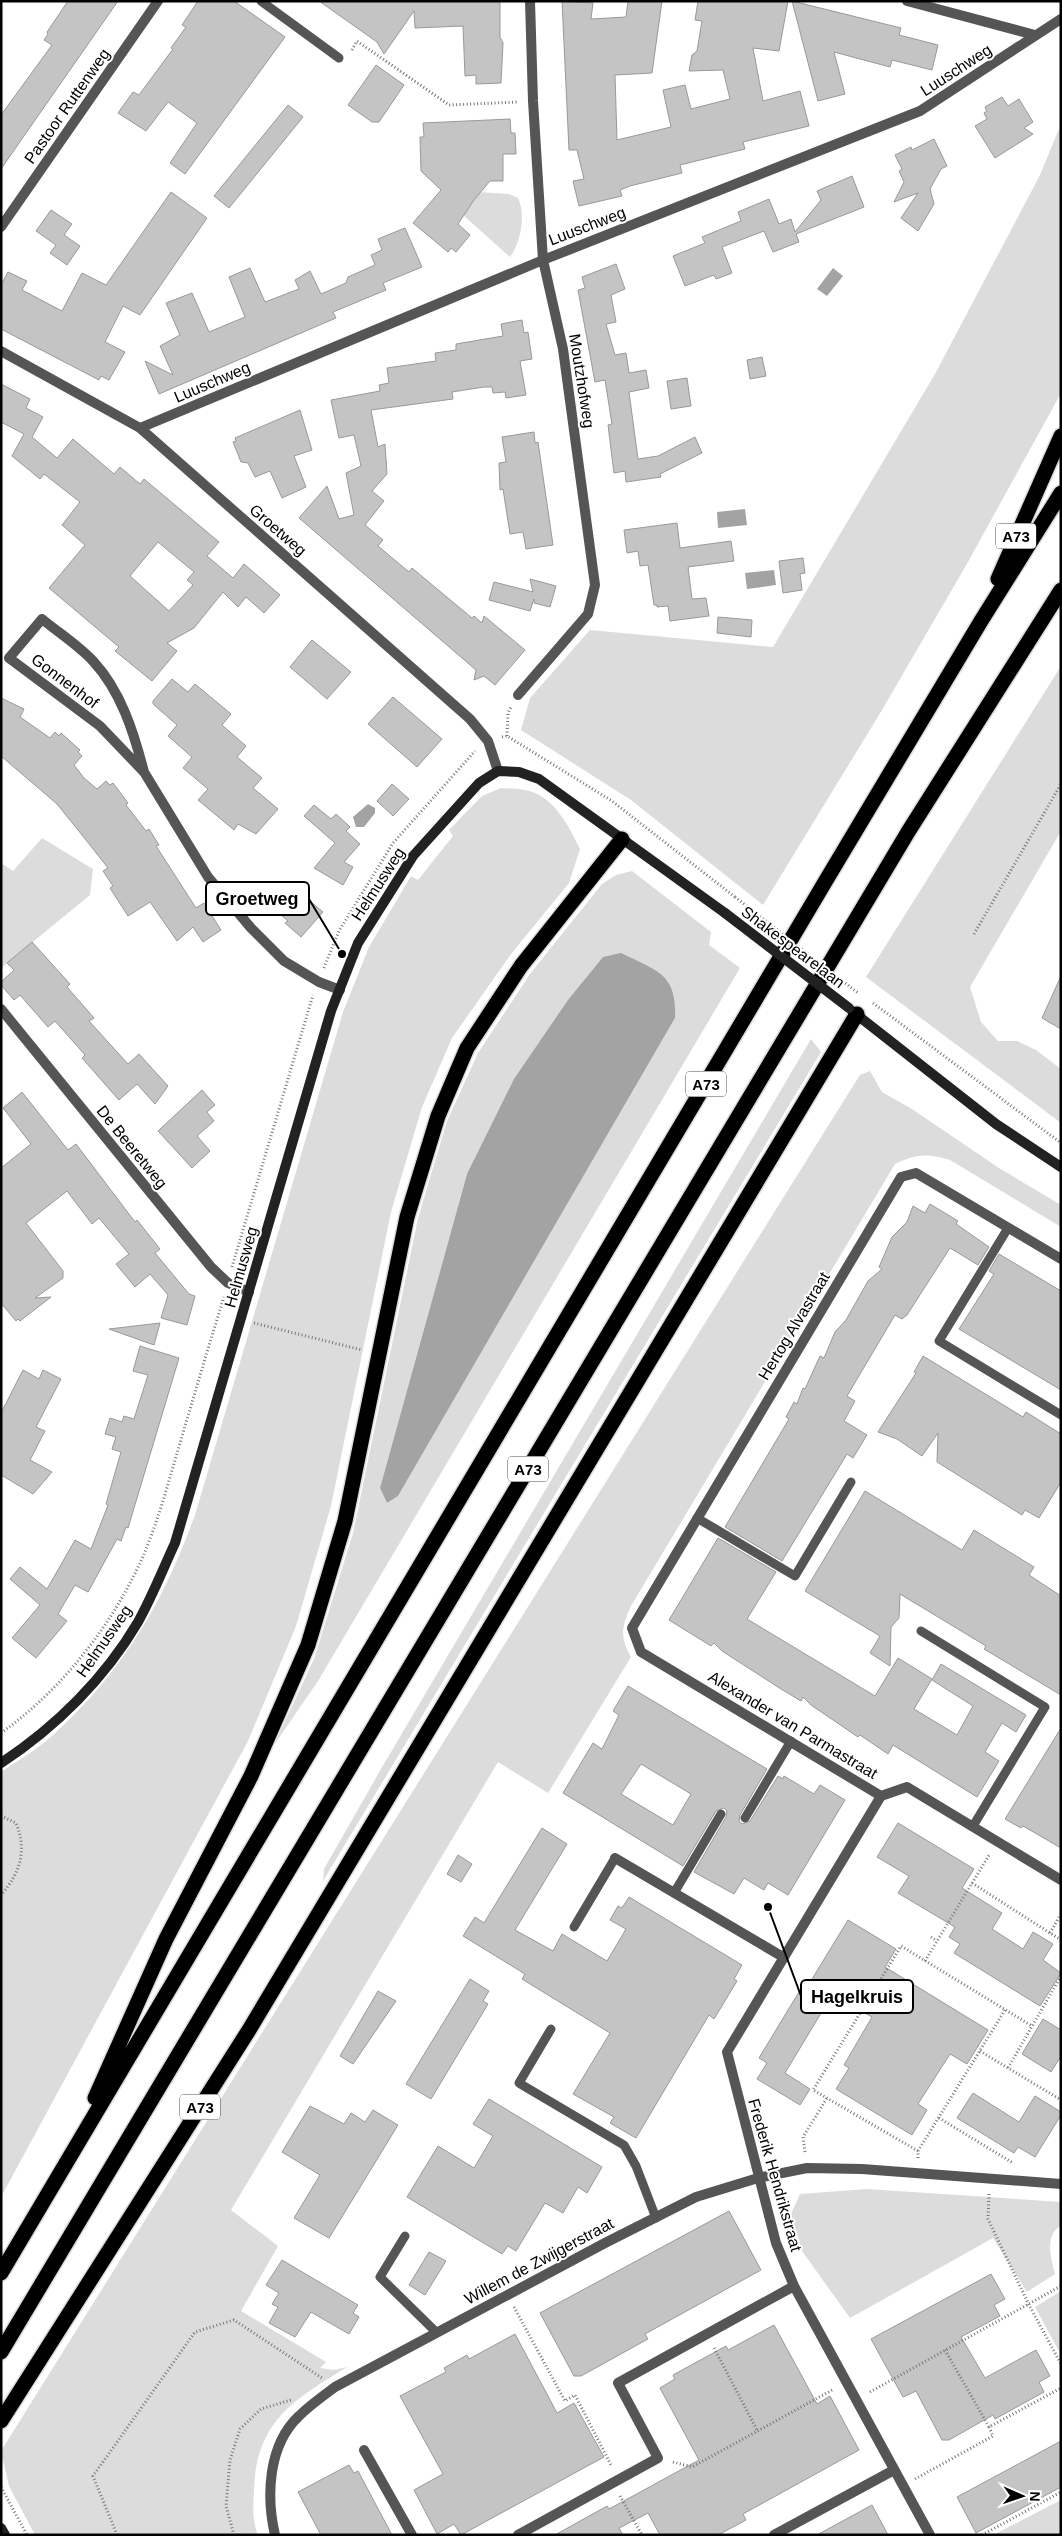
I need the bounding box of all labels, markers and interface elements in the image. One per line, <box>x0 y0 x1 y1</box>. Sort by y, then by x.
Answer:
street label: Luuschweg <box>917 41 995 99</box>
street label: Pastoor Ruttenweg <box>21 45 113 167</box>
street label: Luuschweg <box>546 204 628 248</box>
street label: Moutzhofweg <box>566 333 598 429</box>
street label: Luuschweg <box>171 358 253 406</box>
street label: Groetweg <box>246 501 310 559</box>
road number: A73 <box>996 524 1036 548</box>
street label: Gonnenhof <box>28 650 102 712</box>
street label: Helmusweg <box>348 844 408 924</box>
callout: Groetweg <box>206 882 309 915</box>
text: Groetweg <box>215 889 299 909</box>
street label: Shakespearelaan <box>738 903 848 991</box>
road number: A73 <box>686 1072 726 1096</box>
street label: De Beeretweg <box>93 1102 171 1192</box>
street label: Helmusweg <box>221 1224 261 1310</box>
street label: Hertog Alvastraat <box>755 1269 833 1383</box>
road number: A73 <box>508 1456 548 1482</box>
street label: Helmusweg <box>73 1602 135 1680</box>
street label: Alexander van Parmastraat <box>706 1668 881 1782</box>
callout: Hagelkruis <box>801 1980 913 2013</box>
text: Hagelkruis <box>811 1987 903 2007</box>
road number: A73 <box>180 2094 220 2120</box>
street label: Frederik Hendrikstraat <box>745 2097 805 2254</box>
street label: Willem de Zwijgerstraat <box>462 2214 617 2308</box>
north arrow <box>997 2471 1047 2521</box>
text: N <box>1027 2491 1043 2502</box>

